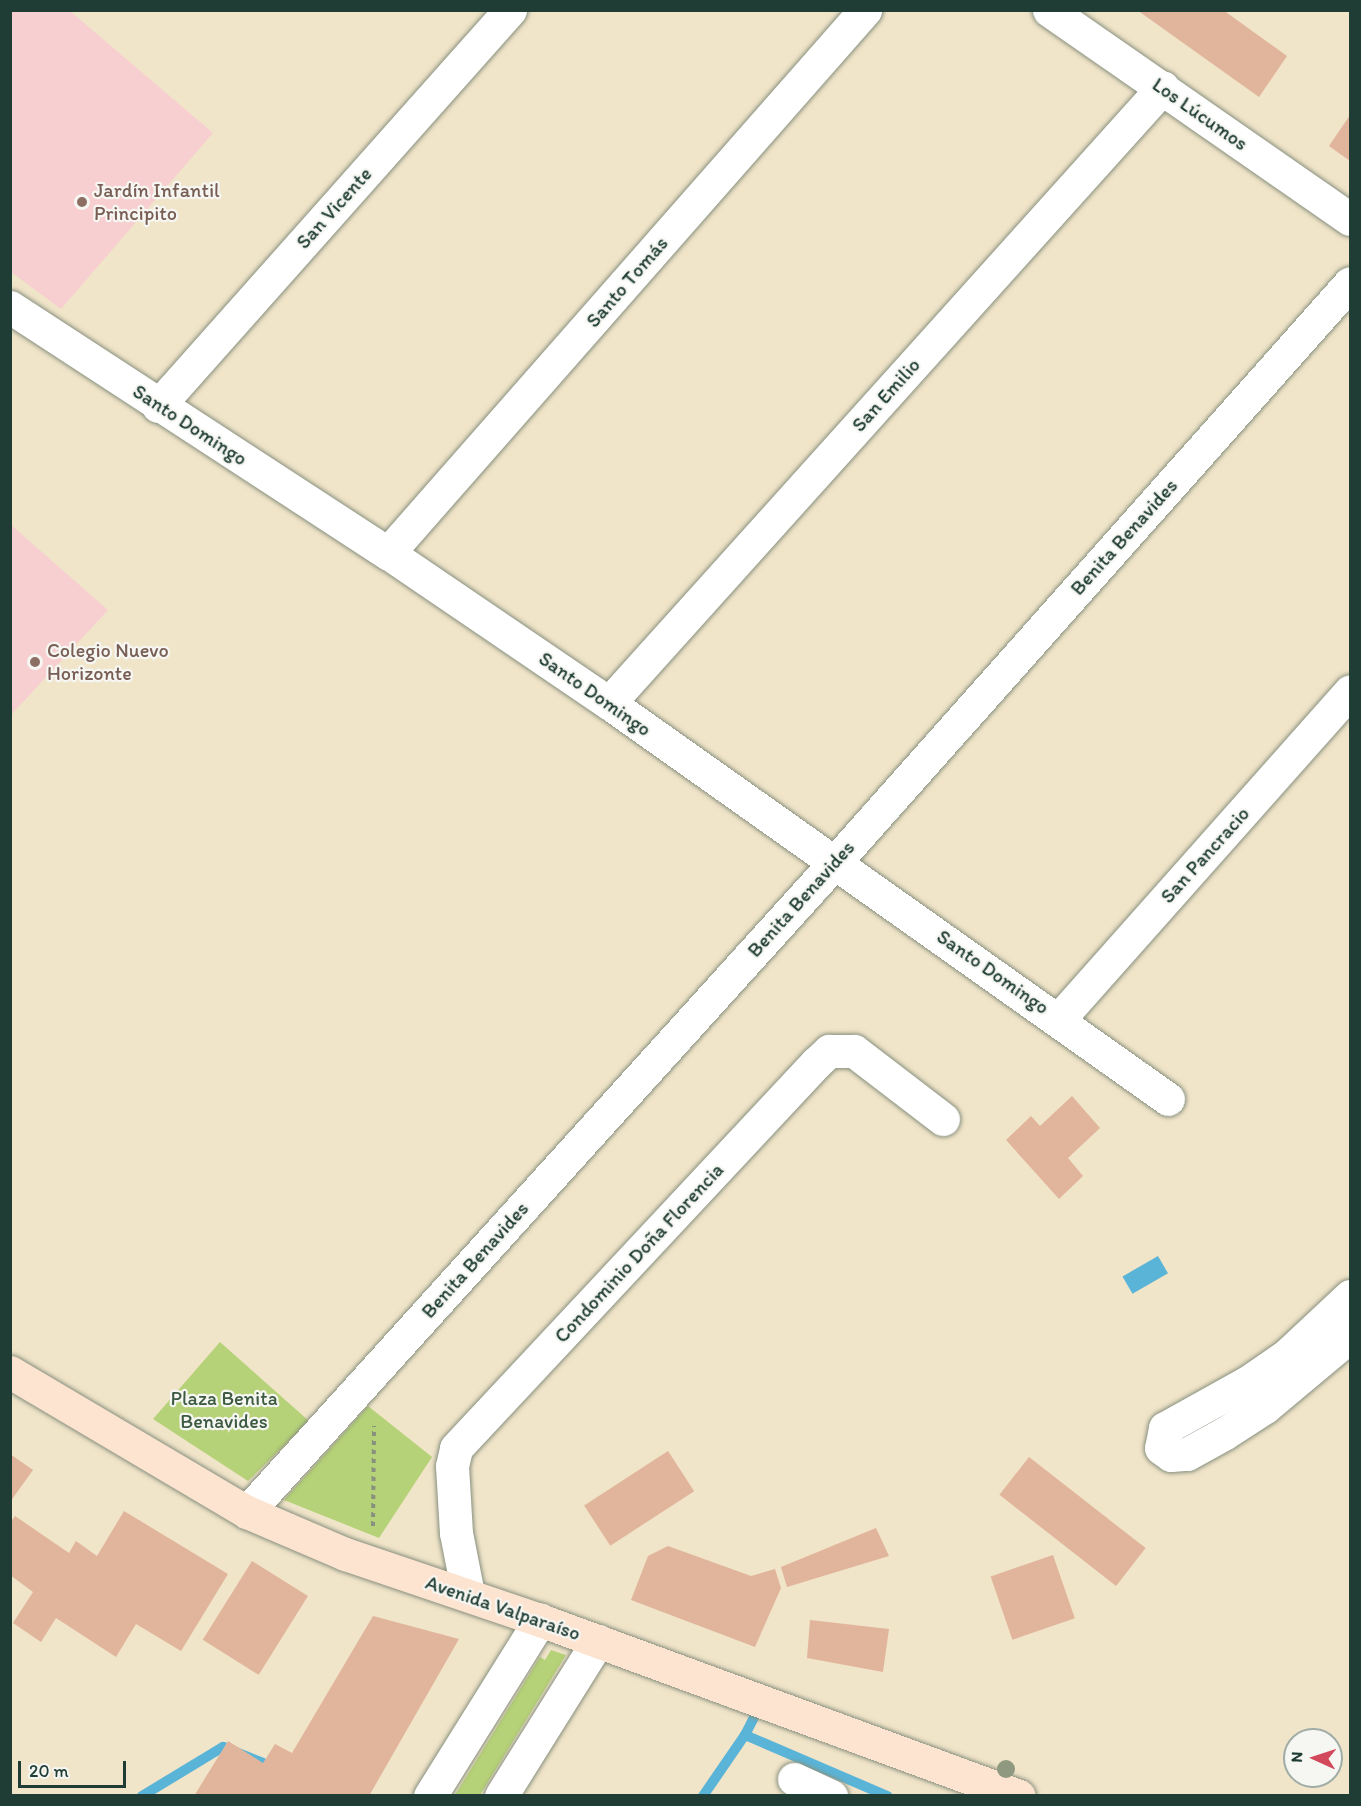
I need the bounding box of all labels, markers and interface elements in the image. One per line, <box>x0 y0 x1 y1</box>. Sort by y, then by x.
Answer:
street label: Los Lúcumos <box>1148 73 1252 155</box>
street label: San Vicente <box>291 162 377 254</box>
place label: Jardín Infantil Principito <box>94 178 220 225</box>
marker: Jardín Infantil Principito <box>75 195 89 209</box>
street label: Santo Tomás <box>582 232 672 332</box>
street label: San Emilio <box>847 353 925 437</box>
street label: Santo Domingo <box>128 379 252 471</box>
street label: Benita Benavides <box>1065 474 1183 600</box>
place label: Colegio Nuevo Horizonte <box>47 638 169 685</box>
street label: Santo Domingo <box>534 646 656 742</box>
marker: Colegio Nuevo Horizonte <box>28 655 42 669</box>
street label: San Pancracio <box>1155 802 1255 908</box>
street label: Benita Benavides <box>742 836 860 962</box>
street label: Santo Domingo <box>932 924 1054 1020</box>
street label: Condominio Doña Florencia <box>549 1158 729 1348</box>
street label: Benita Benavides <box>416 1197 534 1323</box>
park label: Plaza Benita Benavides <box>170 1386 278 1433</box>
street label: Avenida Valparaíso <box>422 1570 584 1646</box>
north arrow <box>1283 1728 1343 1788</box>
scale bar <box>21 1749 129 1787</box>
text: N <box>1287 1751 1306 1763</box>
text: 20 m <box>29 1760 69 1782</box>

